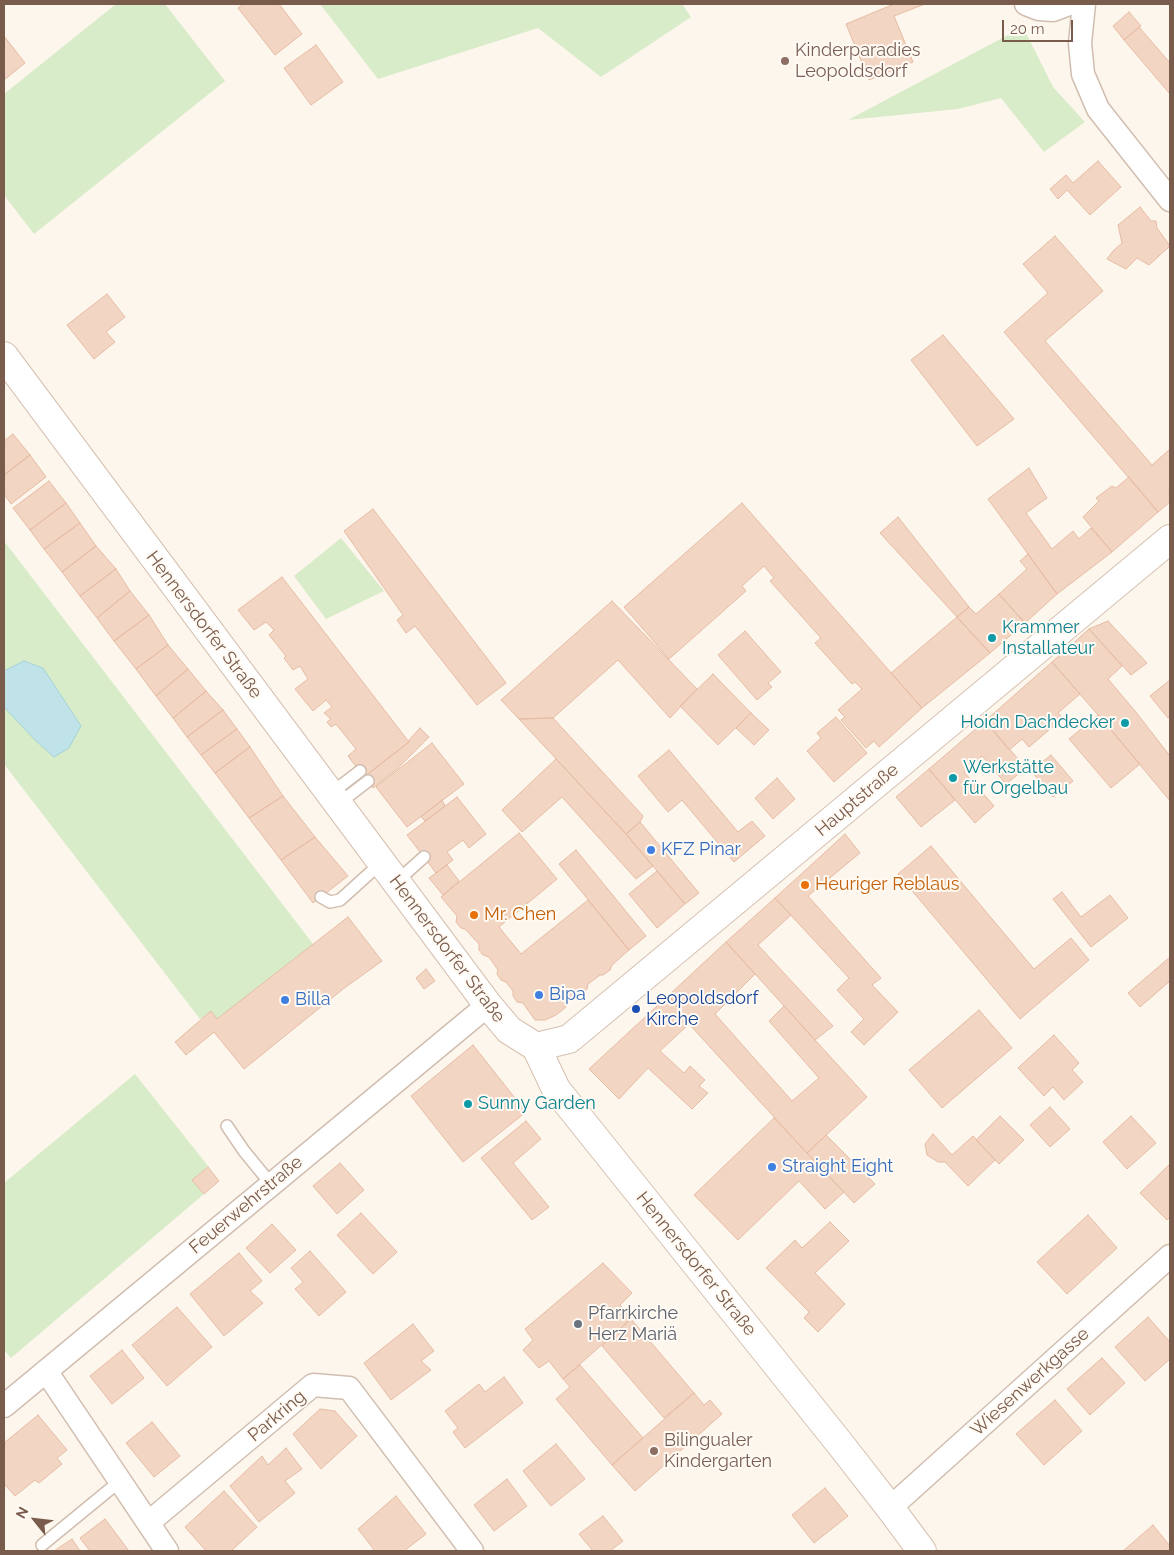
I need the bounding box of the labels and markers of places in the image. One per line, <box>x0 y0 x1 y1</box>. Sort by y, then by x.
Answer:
place label: Kinderparadies Leopoldsdorf <box>795 40 920 82</box>
marker: Kinderparadies Leopoldsdorf <box>779 55 791 67</box>
place label: Krammer Installateur <box>1002 617 1094 660</box>
marker: Krammer Installateur <box>986 632 998 644</box>
place label: Hoidn Dachdecker <box>960 712 1115 734</box>
marker: Hoidn Dachdecker <box>1119 717 1131 729</box>
place label: Werkstätte für Orgelbau <box>963 757 1068 800</box>
marker: Werkstätte für Orgelbau <box>947 772 959 784</box>
place label: KFZ Pinar <box>661 839 741 861</box>
marker: KFZ Pinar <box>645 844 657 856</box>
place label: Heuriger Reblaus <box>815 874 959 896</box>
marker: Heuriger Reblaus <box>799 879 811 891</box>
place label: Mr. Chen <box>484 904 556 926</box>
marker: Mr. Chen <box>468 909 480 921</box>
place label: Bipa <box>549 984 586 1006</box>
place label: Leopoldsdorf Kirche <box>646 988 758 1030</box>
place label: Billa <box>295 989 331 1011</box>
marker: Bipa <box>533 989 545 1001</box>
marker: Billa <box>279 994 291 1006</box>
marker: Leopoldsdorf Kirche <box>630 1003 642 1015</box>
place label: Sunny Garden <box>478 1093 596 1115</box>
marker: Sunny Garden <box>462 1098 474 1110</box>
place label: Straight Eight <box>782 1156 893 1178</box>
marker: Straight Eight <box>766 1161 778 1173</box>
place label: Pfarrkirche Herz Mariä <box>588 1303 678 1346</box>
marker: Pfarrkirche Herz Mariä <box>572 1318 584 1330</box>
place label: Bilingualer Kindergarten <box>664 1430 772 1472</box>
marker: Bilingualer Kindergarten <box>648 1445 660 1457</box>

